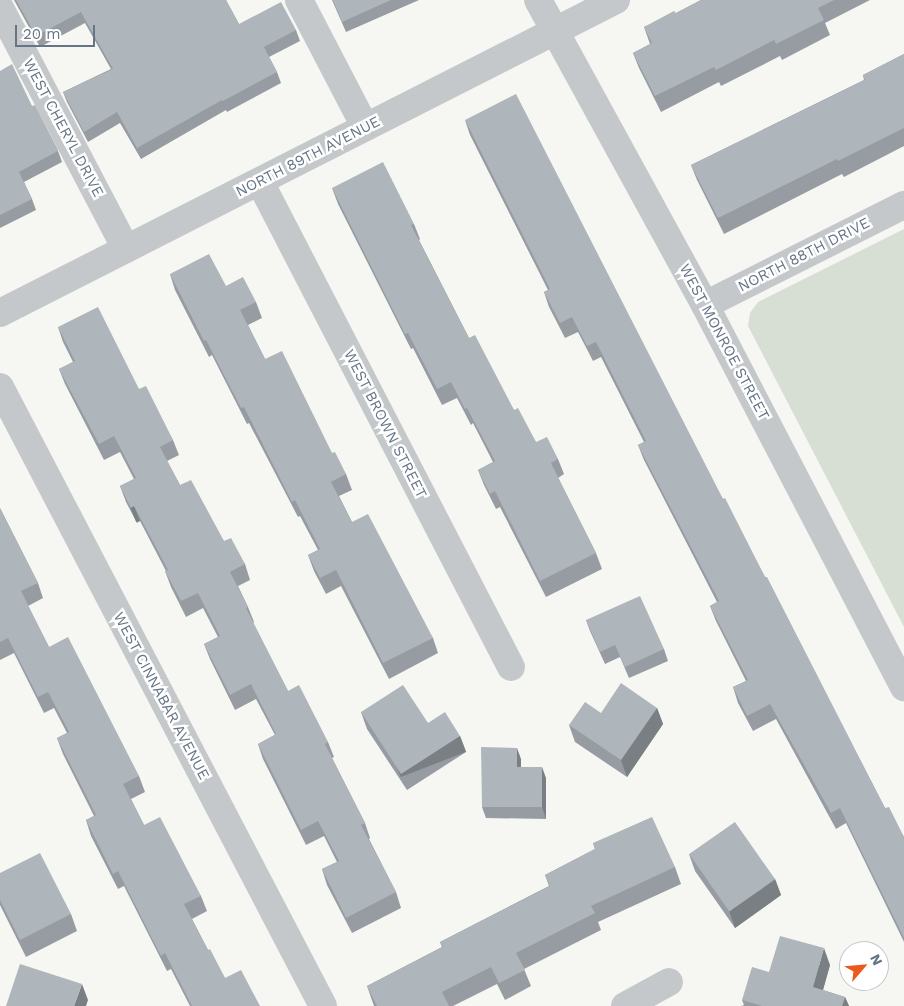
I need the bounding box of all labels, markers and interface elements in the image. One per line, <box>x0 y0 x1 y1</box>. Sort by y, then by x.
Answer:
scale bar <box>18 15 98 47</box>
text: 20 m <box>23 25 61 43</box>
street label: WEST CHERYL DRIVE <box>19 55 107 201</box>
street label: NORTH 89TH AVENUE <box>233 113 383 201</box>
street label: NORTH 88TH DRIVE <box>735 214 873 296</box>
street label: WEST MONROE STREET <box>675 261 773 423</box>
street label: WEST BROWN STREET <box>340 346 430 502</box>
street label: WEST CINNABAR AVENUE <box>109 609 213 783</box>
north arrow <box>839 941 889 991</box>
text: N <box>867 951 886 968</box>

